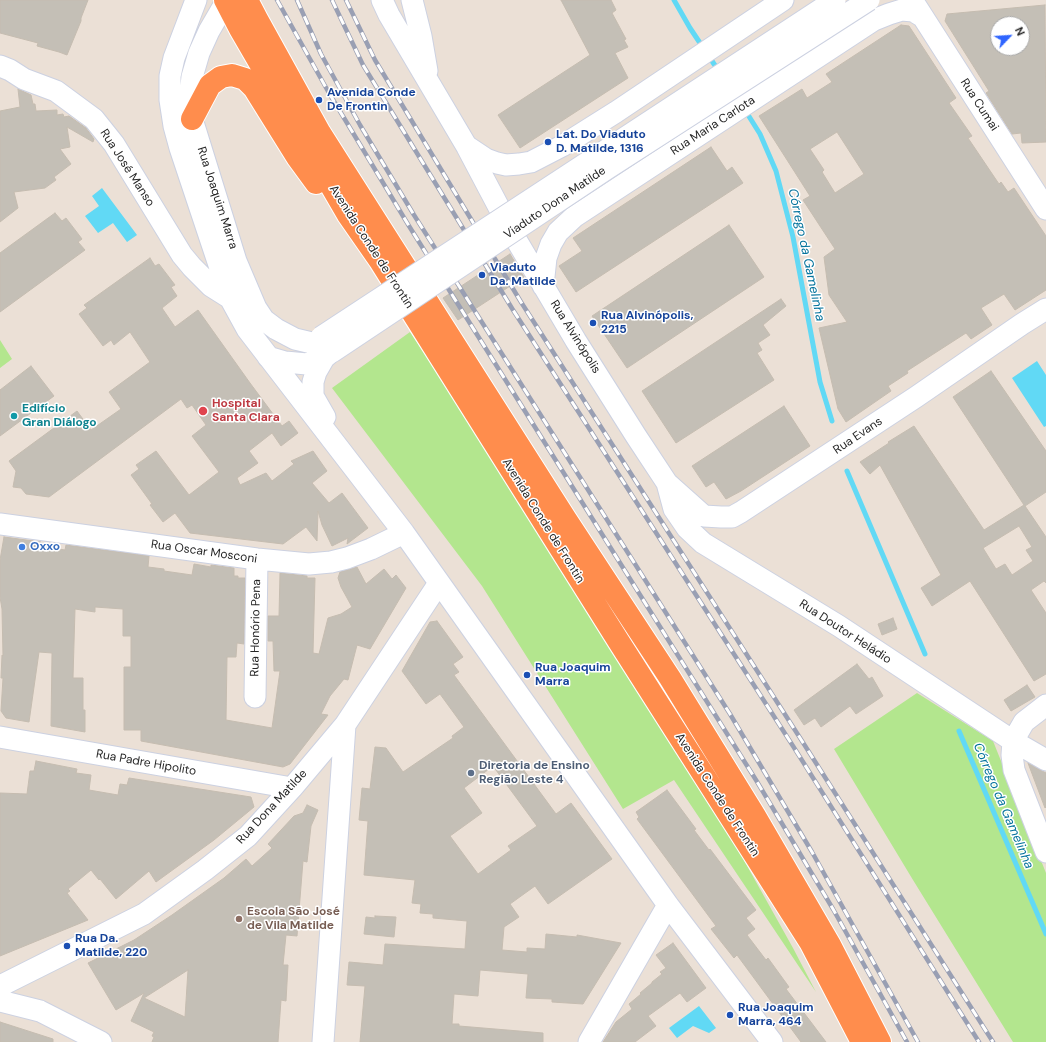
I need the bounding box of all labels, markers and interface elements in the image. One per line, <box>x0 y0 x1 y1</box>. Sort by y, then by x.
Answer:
north arrow <box>990 16 1030 56</box>
text: N <box>1012 25 1028 38</box>
street label: Rua Cumai <box>957 76 1001 134</box>
place label: Avenida Conde De Frontin <box>327 86 416 114</box>
street label: Rua Maria Carlota <box>668 93 758 159</box>
marker: Avenida Conde De Frontin <box>314 95 324 105</box>
street label: Rua José Manso <box>97 127 157 209</box>
place label: Lat. Do Viaduto D. Matilde, 1316 <box>556 128 646 156</box>
marker: Lat. Do Viaduto D. Matilde, 1316 <box>543 137 553 147</box>
street label: Rua Joaquim Marra <box>194 145 240 251</box>
street label: Viaduto Dona Matilde <box>501 164 609 242</box>
street label: Avenida Conde de Frontin <box>326 183 416 311</box>
water label: Córrego da Gamelinha <box>784 187 828 323</box>
place label: Viaduto Da. Matilde <box>490 261 556 289</box>
marker: Viaduto Da. Matilde <box>477 270 487 280</box>
street label: Rua Alvinópolis <box>547 298 603 376</box>
place label: Rua Alvinópolis, 2215 <box>601 309 693 337</box>
marker: Rua Alvinópolis, 2215 <box>588 318 598 328</box>
place label: Hospital Santa Clara <box>212 397 280 425</box>
place label: Edifício Gran Diálogo <box>22 402 97 430</box>
marker: Hospital Santa Clara <box>197 405 209 417</box>
marker: Edifício Gran Diálogo <box>9 411 19 421</box>
street label: Rua Evans <box>831 414 885 458</box>
street label: Avenida Conde de Frontin <box>499 456 587 586</box>
street label: Rua Oscar Mosconi <box>150 537 258 567</box>
place label: Oxxo <box>30 540 60 554</box>
marker: Oxxo <box>17 542 27 552</box>
street label: Rua Honório Pena <box>248 579 264 677</box>
street label: Rua Doutor Heládio <box>796 597 894 667</box>
place label: Rua Joaquim Marra <box>535 661 610 689</box>
marker: Rua Joaquim Marra <box>522 670 532 680</box>
street label: Avenida Conde de Frontin <box>672 731 762 859</box>
water label: Córrego da Gamelinha <box>969 741 1037 871</box>
street label: Rua Padre Hipolito <box>95 747 197 779</box>
place label: Diretoria de Ensino Região Leste 4 <box>479 759 590 787</box>
street label: Rua Dona Matilde <box>234 767 310 847</box>
marker: Diretoria de Ensino Região Leste 4 <box>466 768 476 778</box>
place label: Escola São José de Vila Matilde <box>247 905 340 933</box>
marker: Escola São José de Vila Matilde <box>234 914 244 924</box>
place label: Rua Da. Matilde, 220 <box>75 932 147 960</box>
marker: Rua Da. Matilde, 220 <box>62 941 72 951</box>
place label: Rua Joaquim Marra, 464 <box>738 1001 813 1029</box>
marker: Rua Joaquim Marra, 464 <box>725 1010 735 1020</box>

